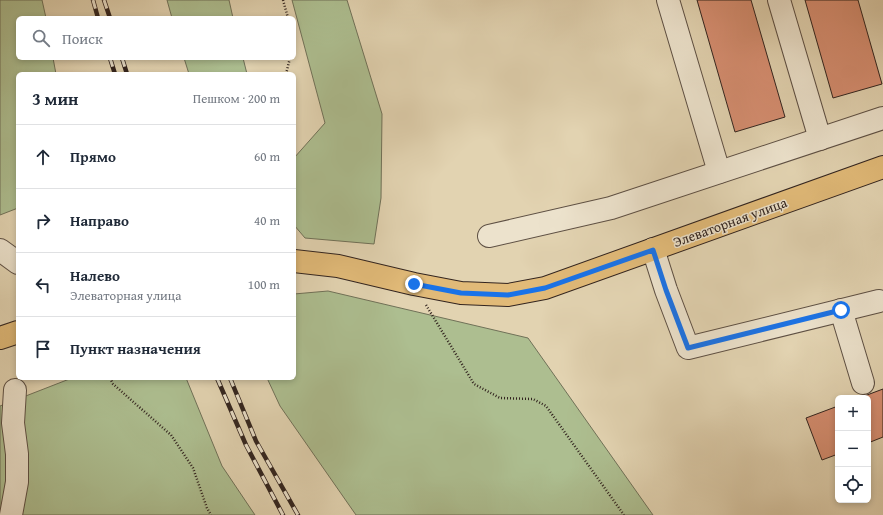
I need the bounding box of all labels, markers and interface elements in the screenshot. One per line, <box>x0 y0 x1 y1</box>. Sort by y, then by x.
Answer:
search box <box>16 16 296 60</box>
icon: search <box>30 27 52 49</box>
text: Поиск <box>62 28 103 49</box>
text: 3 мин <box>32 86 78 111</box>
text: Пешком · 200 m <box>193 89 280 108</box>
icon: ahead <box>32 146 54 168</box>
text: Прямо <box>70 146 116 167</box>
text: 60 m <box>254 147 280 166</box>
street label: Элеваторная улица <box>670 192 790 252</box>
icon: right <box>32 210 54 232</box>
text: Направо <box>70 210 129 231</box>
text: 40 m <box>254 211 280 230</box>
text: Налево <box>70 265 120 286</box>
icon: left <box>32 274 54 296</box>
text: 100 m <box>248 275 280 294</box>
route end <box>405 275 423 293</box>
text: Элеваторная улица <box>70 286 181 305</box>
route start <box>832 301 850 319</box>
icon: arrive <box>32 338 54 360</box>
text: Пункт назначения <box>70 338 201 359</box>
map controls <box>835 395 871 503</box>
button: + <box>835 395 871 431</box>
button: − <box>835 431 871 467</box>
button: locate <box>835 467 871 503</box>

